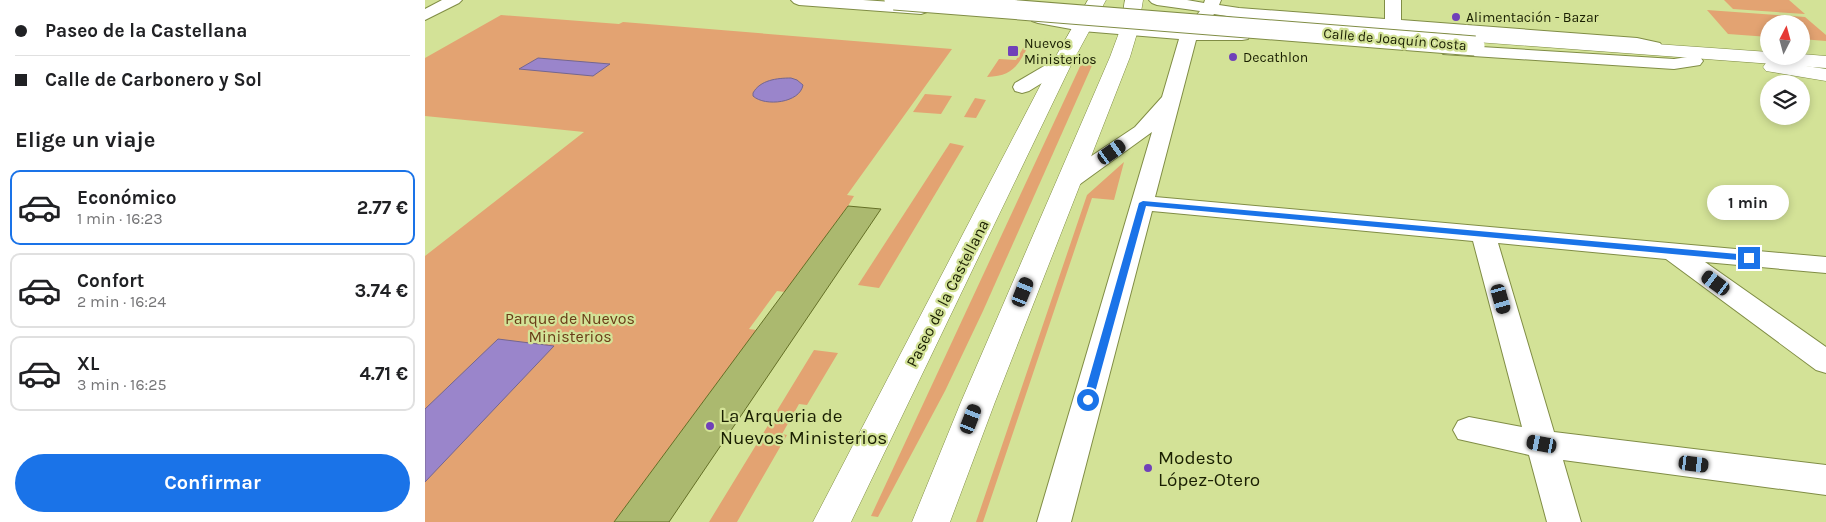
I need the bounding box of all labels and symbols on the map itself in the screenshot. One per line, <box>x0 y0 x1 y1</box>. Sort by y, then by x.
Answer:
place label: Alimentación - Bazar <box>1466 9 1600 26</box>
marker: Alimentación - Bazar <box>1450 11 1462 23</box>
north arrow <box>1760 15 1810 65</box>
street label: Calle de Joaquín Costa <box>1323 25 1467 54</box>
place label: Nuevos Ministerios <box>1024 35 1097 68</box>
marker: Nuevos Ministerios <box>1006 44 1020 58</box>
place label: Decathlon <box>1243 49 1308 66</box>
marker: Decathlon <box>1227 51 1239 63</box>
car <box>1095 137 1128 167</box>
callout: 1 min <box>1708 186 1790 220</box>
street label: Paseo de la Castellana <box>902 216 993 370</box>
route end <box>1738 247 1760 269</box>
car <box>1699 268 1732 298</box>
car <box>1010 275 1035 309</box>
car <box>1489 283 1512 315</box>
park label: Parque de Nuevos Ministerios <box>505 309 635 346</box>
route start <box>1077 389 1099 411</box>
car <box>958 402 983 436</box>
place label: La Arqueria de Nuevos Ministerios <box>720 405 887 449</box>
marker: La Arqueria de Nuevos Ministerios <box>704 420 716 432</box>
car <box>1525 434 1558 454</box>
place label: Modesto López-Otero <box>1158 447 1260 491</box>
car <box>1678 455 1709 473</box>
marker: Modesto López-Otero <box>1142 462 1154 474</box>

